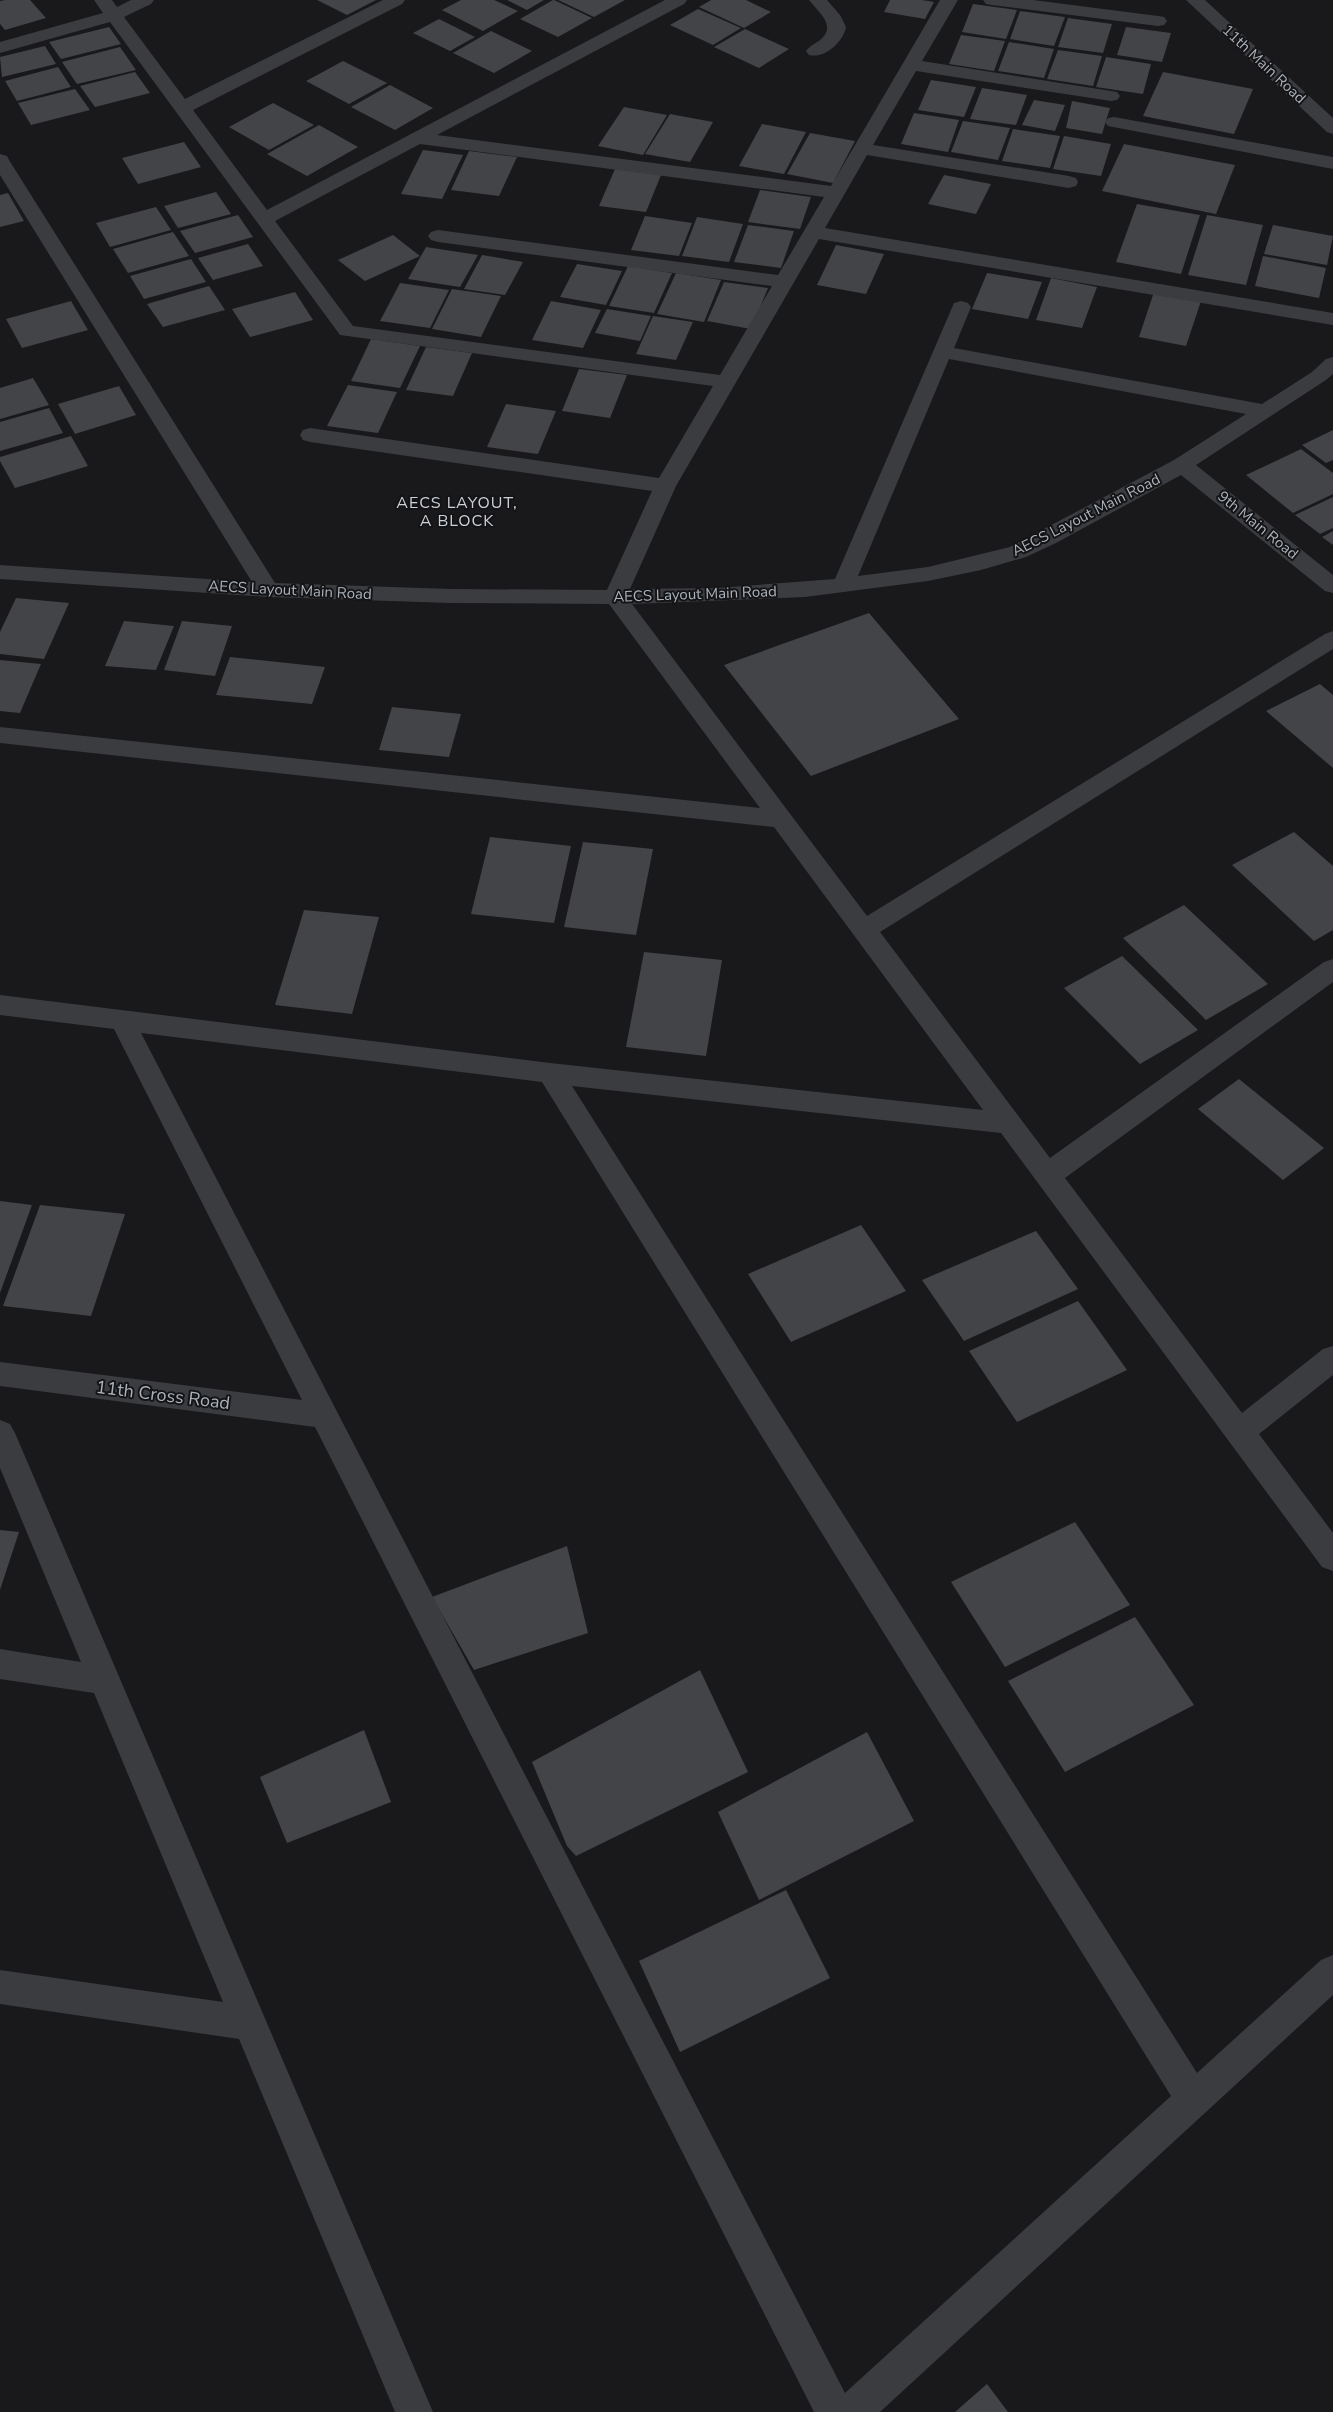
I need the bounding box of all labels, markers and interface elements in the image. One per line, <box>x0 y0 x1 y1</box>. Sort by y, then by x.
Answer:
street label: 11th Main Road <box>1218 20 1310 108</box>
street label: AECS Layout Main Road <box>1009 469 1163 561</box>
street label: 9th Main Road <box>1214 486 1302 564</box>
district label: AECS LAYOUT, A BLOCK <box>396 492 518 532</box>
street label: AECS Layout Main Road <box>208 576 372 604</box>
street label: AECS Layout Main Road <box>613 581 777 607</box>
street label: 11th Cross Road <box>95 1375 231 1415</box>

